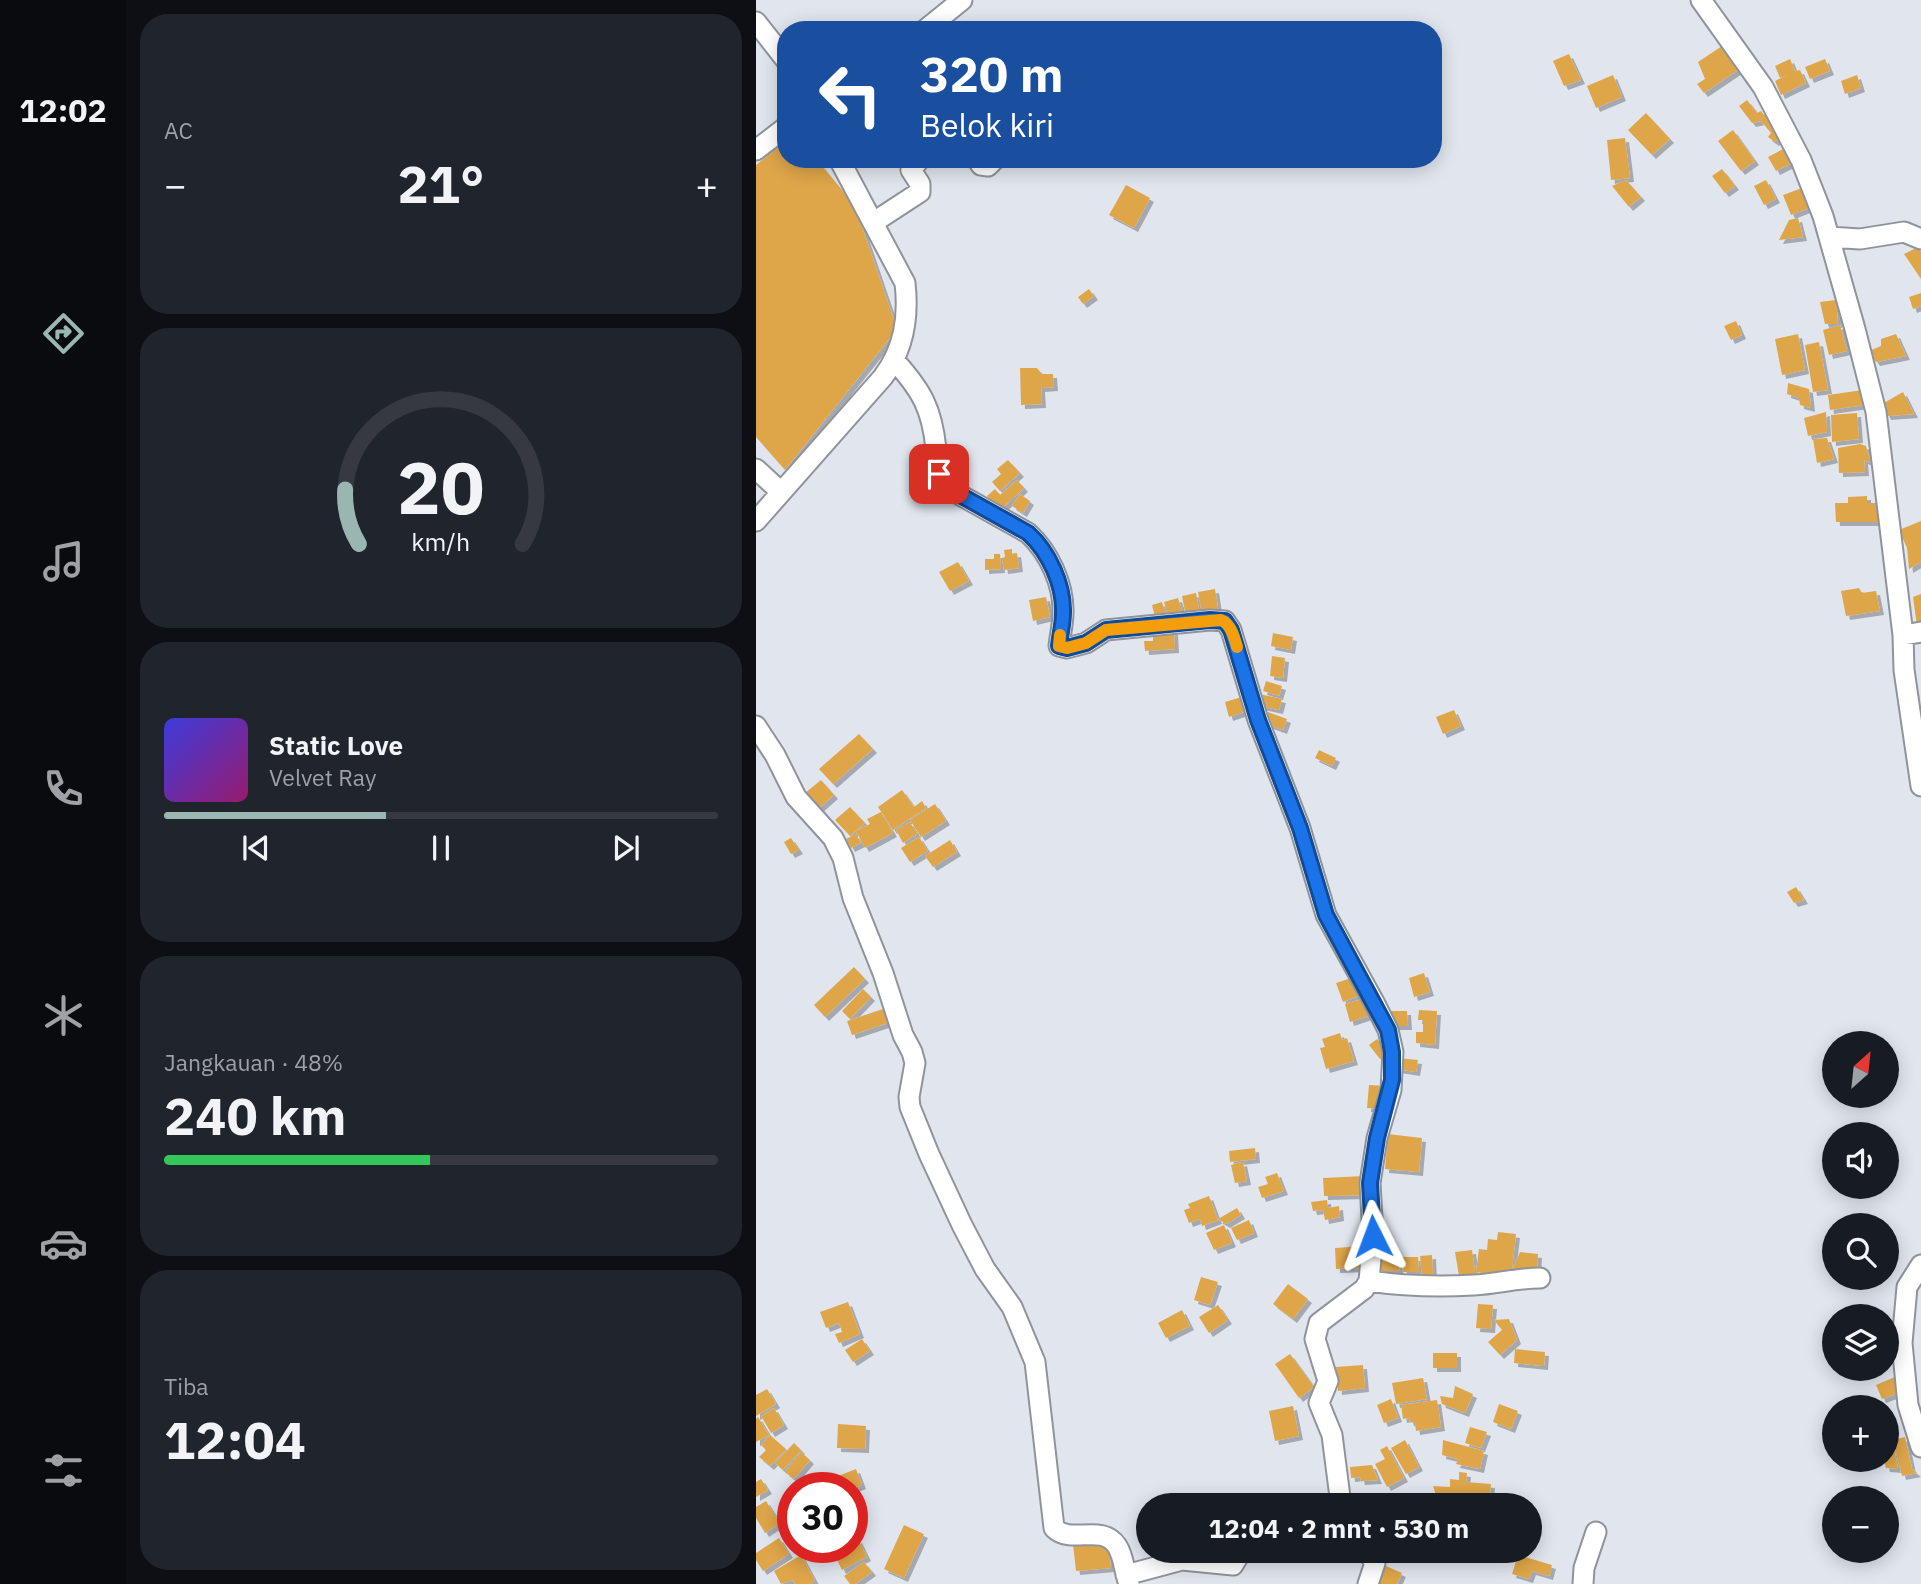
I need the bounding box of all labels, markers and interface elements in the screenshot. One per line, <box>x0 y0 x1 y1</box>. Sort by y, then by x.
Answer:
text: 320 m <box>920 42 1064 105</box>
icon: left <box>805 49 896 140</box>
text: 12:02 <box>19 89 107 131</box>
text: Belok kiri <box>920 104 1054 146</box>
text: AC <box>164 115 193 145</box>
text: 21° <box>398 150 484 217</box>
text: − <box>164 160 187 209</box>
text: + <box>695 160 718 209</box>
icon: directions <box>39 309 88 358</box>
text: 20 <box>397 439 485 534</box>
pin <box>909 444 969 504</box>
icon: arrive <box>920 455 958 493</box>
text: km/h <box>412 525 470 558</box>
icon: music <box>39 537 88 586</box>
text: Static Love <box>269 728 403 762</box>
text: Velvet Ray <box>269 762 376 792</box>
icon: phone <box>39 764 88 813</box>
icon: previous <box>237 829 275 867</box>
icon: pause <box>422 829 460 867</box>
icon: next <box>607 829 645 867</box>
icon: climate <box>39 991 88 1040</box>
north arrow <box>1822 1031 1899 1108</box>
map controls <box>1822 1031 1899 1563</box>
text: Jangkauan · 48% <box>164 1047 343 1077</box>
text: 240 km <box>164 1082 346 1149</box>
button: sound <box>1822 1122 1899 1199</box>
position arrow <box>1336 1199 1410 1273</box>
button: search <box>1822 1213 1899 1290</box>
icon: car <box>39 1219 88 1268</box>
button: layers <box>1822 1304 1899 1381</box>
text: Tiba <box>164 1371 209 1401</box>
button: + <box>1822 1395 1899 1472</box>
text: 12:04 <box>164 1406 306 1473</box>
icon: filters <box>39 1446 88 1495</box>
speed limit sign: 30 <box>777 1472 868 1563</box>
button: − <box>1822 1486 1899 1563</box>
text: 12:04 · 2 mnt · 530 m <box>1209 1511 1469 1545</box>

